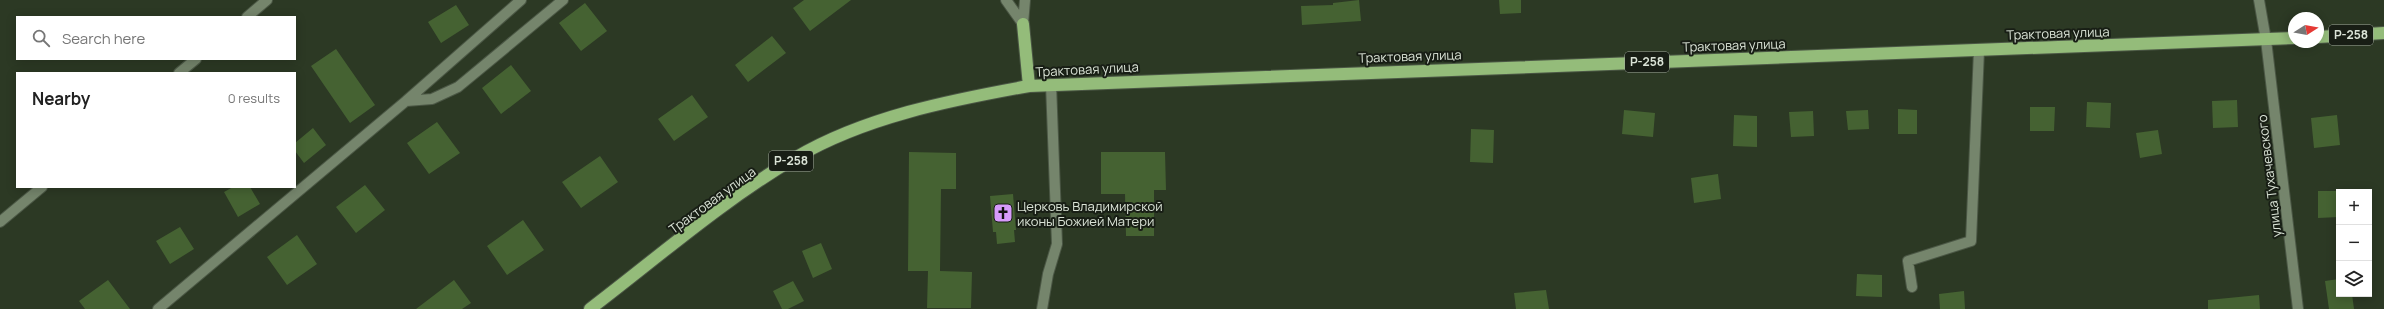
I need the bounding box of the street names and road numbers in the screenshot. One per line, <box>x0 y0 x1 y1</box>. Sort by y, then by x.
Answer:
street label: Трактовая улица <box>2006 22 2110 44</box>
road number: Р-258 <box>2329 25 2373 45</box>
street label: Трактовая улица <box>1682 34 1786 56</box>
street label: Трактовая улица <box>1358 45 1462 67</box>
road number: Р-258 <box>1625 52 1669 72</box>
street label: Трактовая улица <box>1035 57 1139 81</box>
street label: улица Тухачевского <box>2253 113 2285 238</box>
road number: Р-258 <box>769 151 813 171</box>
street label: Трактовая улица <box>665 162 759 238</box>

